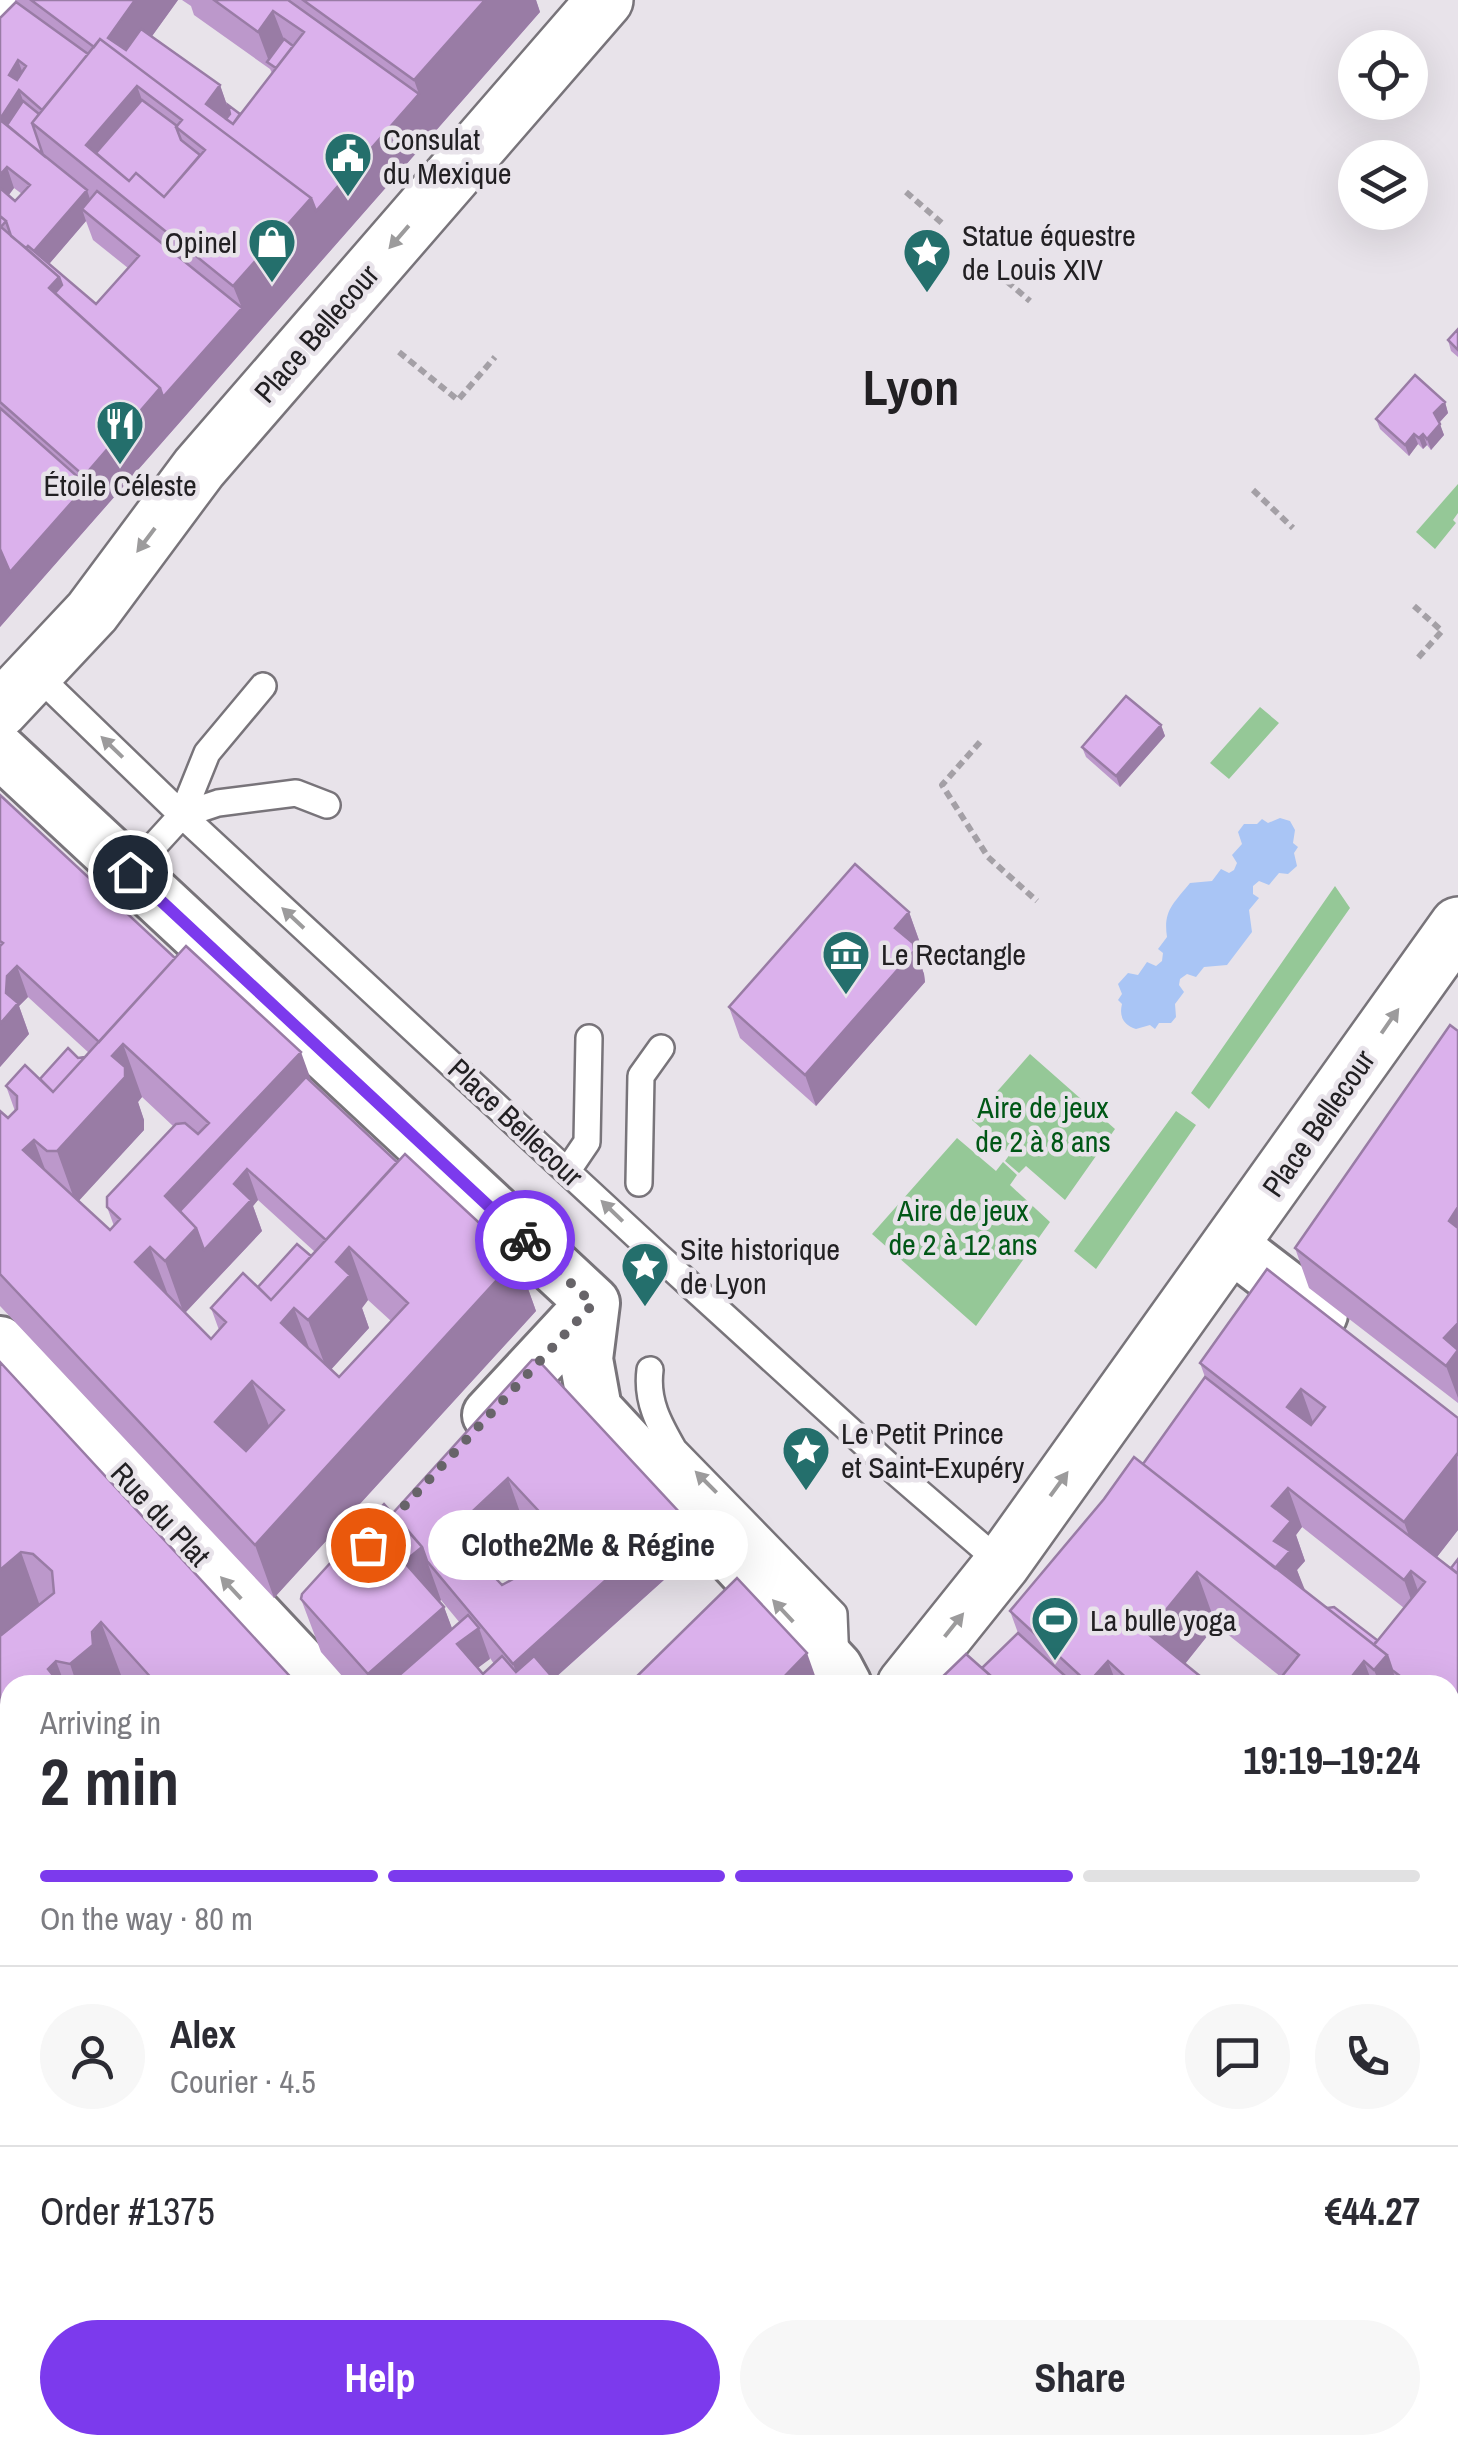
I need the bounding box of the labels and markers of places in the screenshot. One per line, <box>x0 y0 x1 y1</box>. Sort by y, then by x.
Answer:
place label: Consulat du Mexique <box>383 119 512 193</box>
public building icon: Consulat du Mexique <box>322 130 374 198</box>
place label: Statue équestre de Louis XIV <box>962 215 1136 289</box>
shop icon: Opinel <box>246 216 298 284</box>
place label: Opinel <box>165 222 237 262</box>
place icon: Statue équestre de Louis XIV <box>901 226 953 294</box>
restaurant icon: Étoile Céleste <box>94 398 146 466</box>
place label: Étoile Céleste <box>43 465 197 505</box>
pin <box>88 830 173 915</box>
museum icon: Le Rectangle <box>820 928 872 996</box>
place label: Le Rectangle <box>881 934 1026 974</box>
place label: Site historique de Lyon <box>680 1229 840 1303</box>
place icon: Site historique de Lyon <box>619 1240 671 1308</box>
place label: Le Petit Prince et Saint-Exupéry <box>841 1413 1025 1487</box>
place icon: Le Petit Prince et Saint-Exupéry <box>780 1424 832 1492</box>
pin <box>326 1503 411 1588</box>
callout: Clothe2Me & Régine <box>428 1510 748 1580</box>
sports icon: La bulle yoga <box>1029 1594 1081 1662</box>
place label: La bulle yoga <box>1090 1600 1237 1640</box>

